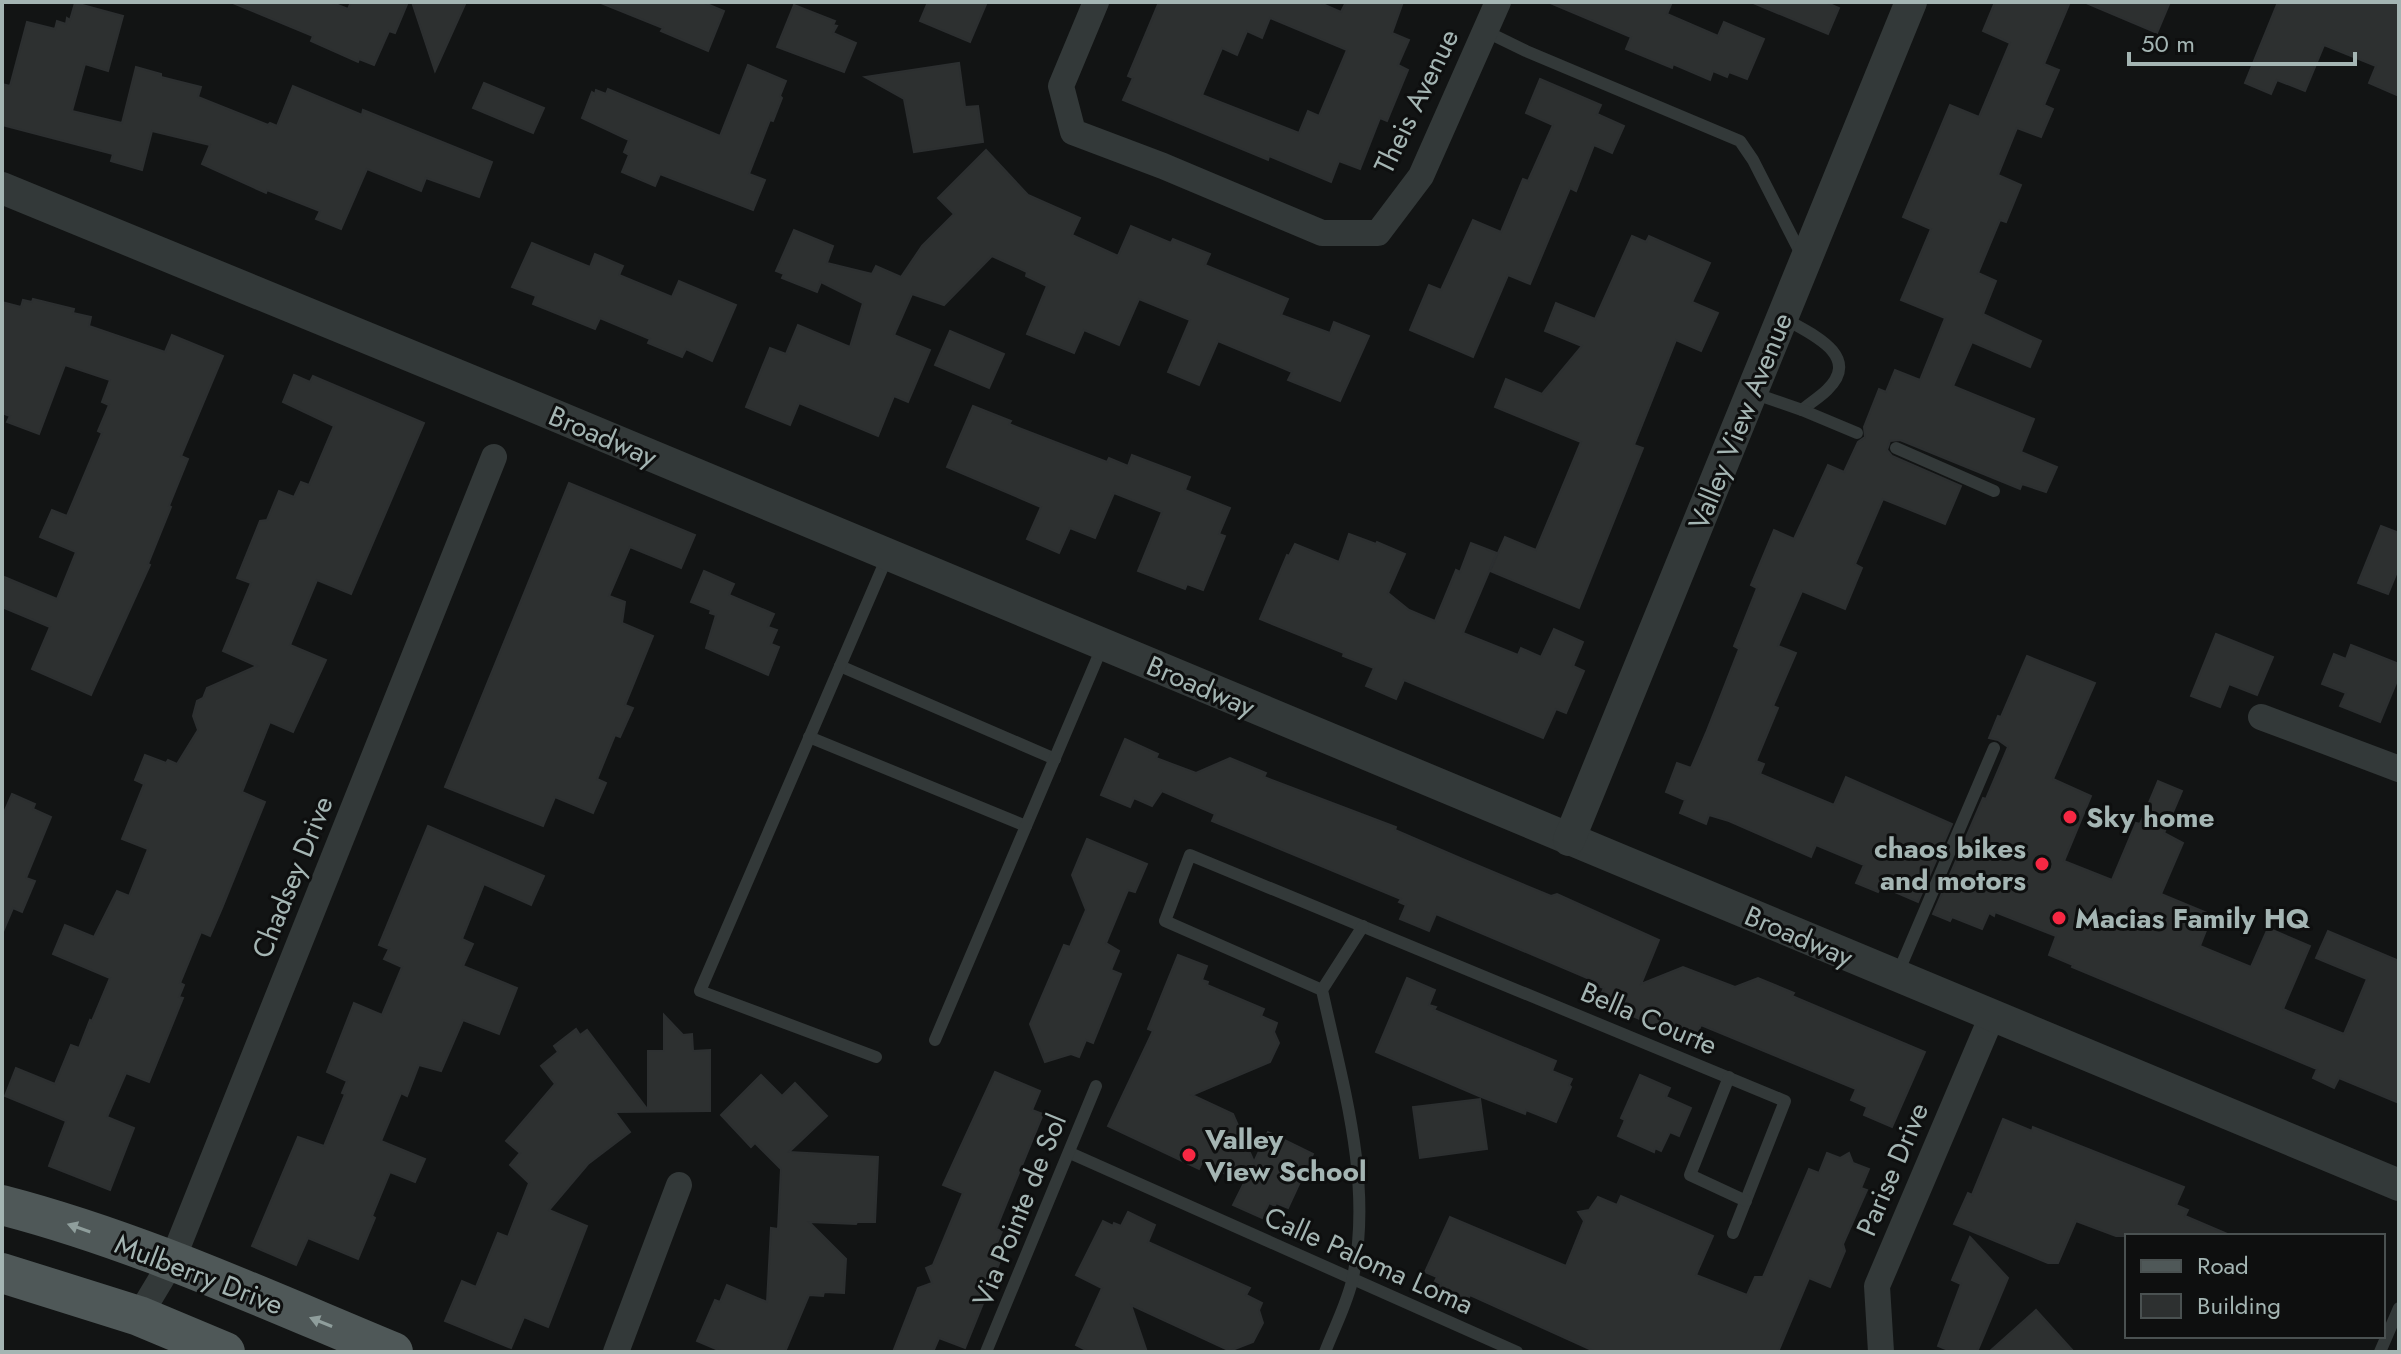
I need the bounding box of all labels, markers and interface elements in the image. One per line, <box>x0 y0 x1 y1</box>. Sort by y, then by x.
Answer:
scale bar <box>2129 16 2355 66</box>
street label: Theis Avenue <box>1364 22 1469 180</box>
text: 50 m <box>2141 26 2195 61</box>
street label: Valley View Avenue <box>1678 306 1803 536</box>
street label: Broadway <box>542 395 664 478</box>
street label: Broadway <box>1140 645 1262 728</box>
street label: Chadsey Drive <box>241 790 344 964</box>
place label: Sky home <box>2086 797 2215 838</box>
marker: Sky home <box>2061 808 2079 826</box>
place label: chaos bikes and motors <box>1874 828 2026 901</box>
marker: chaos bikes and motors <box>2033 855 2051 873</box>
street label: Broadway <box>1738 895 1860 978</box>
place label: Macias Family HQ <box>2075 898 2311 939</box>
marker: Macias Family HQ <box>2050 909 2068 927</box>
street label: Bella Courte <box>1574 971 1723 1066</box>
street label: Parise Drive <box>1846 1096 1939 1242</box>
street label: Via Pointe de Sol <box>962 1108 1077 1313</box>
place label: Valley View School <box>1204 1119 1367 1192</box>
marker: Valley View School <box>1180 1146 1198 1164</box>
street label: Calle Paloma Loma <box>1258 1196 1480 1325</box>
one-way arrow <box>67 1221 91 1234</box>
street label: Mulberry Drive <box>109 1224 289 1325</box>
legend <box>2125 1234 2385 1338</box>
text: Road <box>2197 1248 2249 1283</box>
text: Building <box>2197 1288 2281 1323</box>
one-way arrow <box>309 1316 333 1329</box>

